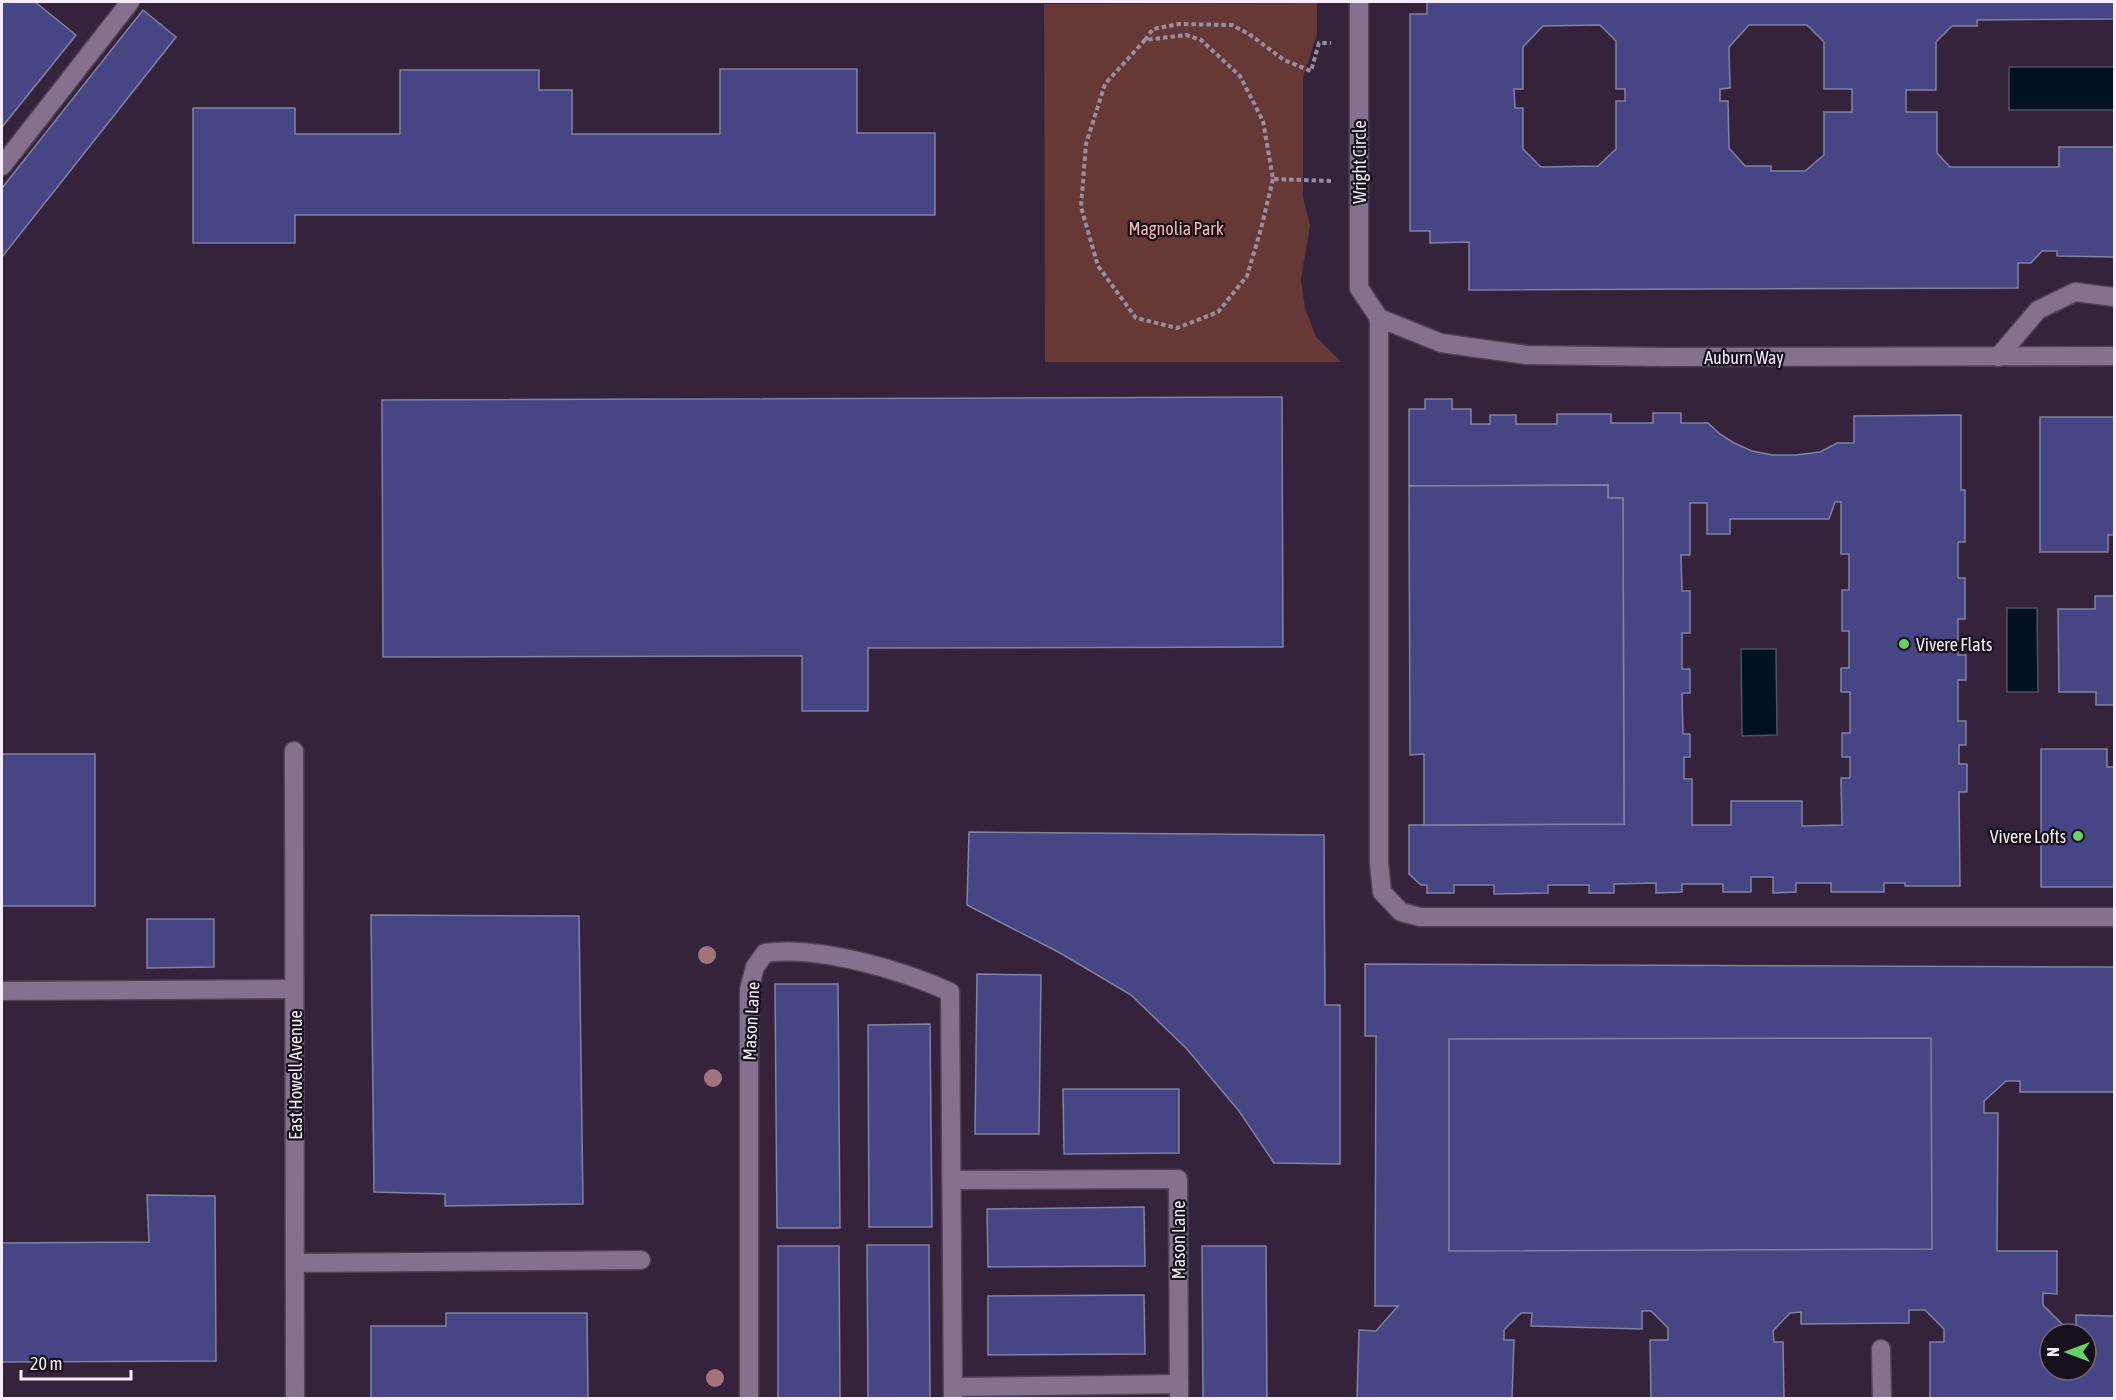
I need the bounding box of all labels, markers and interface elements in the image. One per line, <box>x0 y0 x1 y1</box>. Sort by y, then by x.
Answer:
street label: Wright Circle <box>1349 120 1370 204</box>
park label: Magnolia Park <box>1128 218 1224 239</box>
street label: Auburn Way <box>1704 347 1784 368</box>
place label: Vivere Flats <box>1916 634 1992 655</box>
marker: Vivere Flats <box>1897 637 1911 651</box>
place label: Vivere Lofts <box>1990 826 2066 847</box>
marker: Vivere Lofts <box>2071 829 2085 843</box>
street label: Mason Lane <box>738 981 764 1061</box>
street label: East Howell Avenue <box>285 1010 306 1140</box>
street label: Mason Lane <box>1168 1201 1189 1279</box>
north arrow <box>2038 1322 2098 1382</box>
scale bar <box>21 1343 130 1381</box>
text: N <box>2044 1347 2062 1357</box>
text: 20 m <box>30 1353 62 1374</box>

